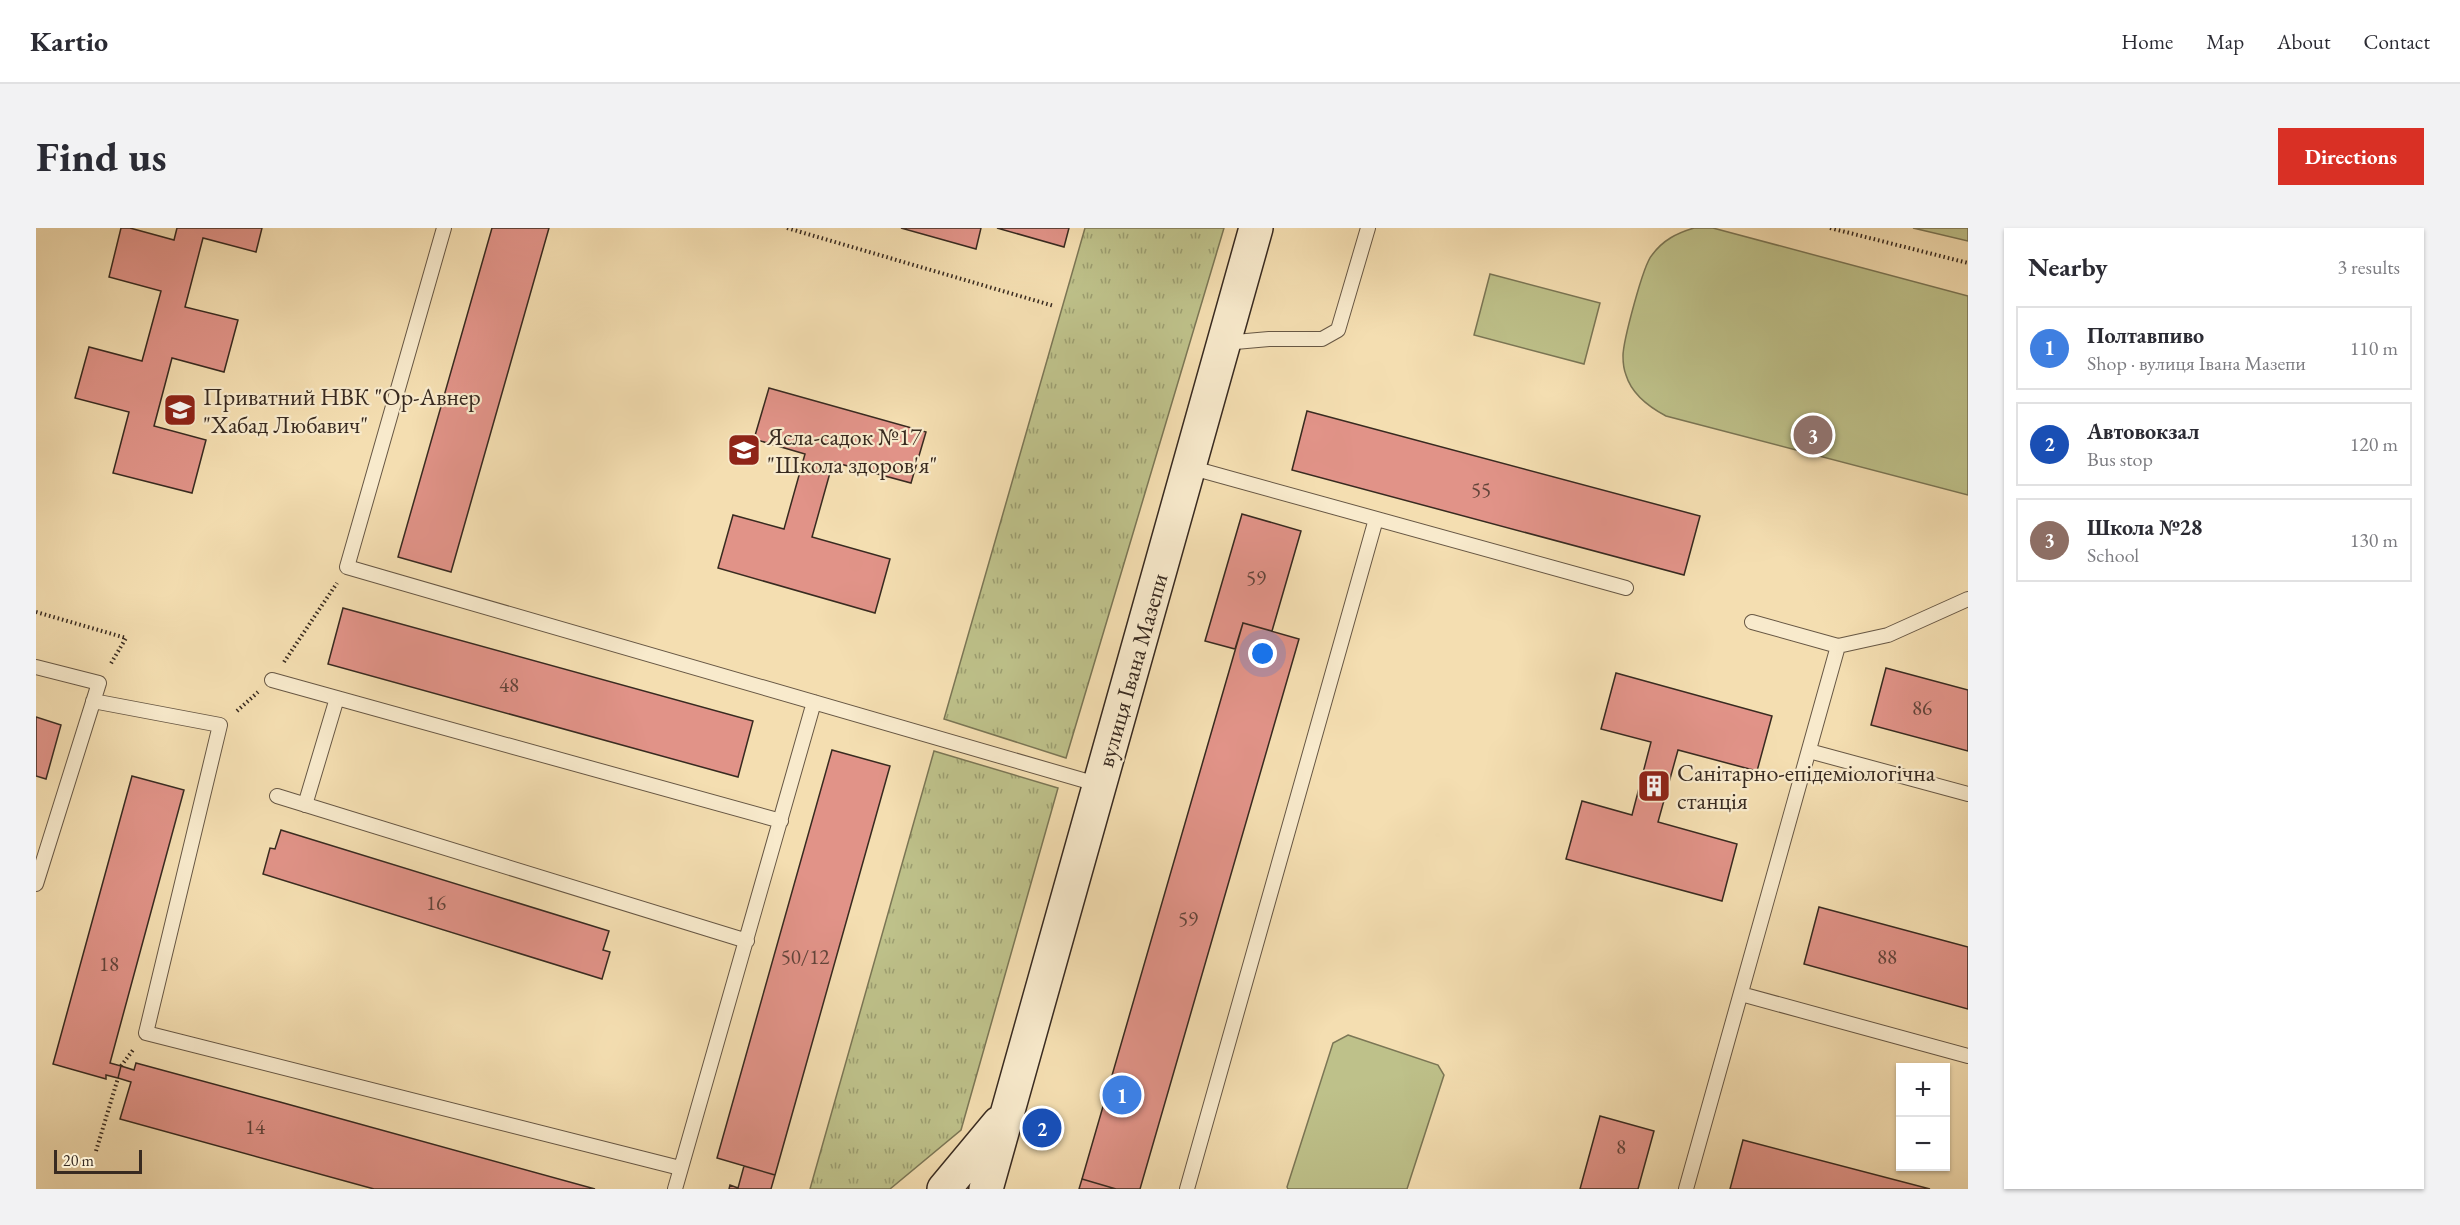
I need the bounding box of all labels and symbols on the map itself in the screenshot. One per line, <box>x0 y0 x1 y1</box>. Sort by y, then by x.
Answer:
place label: Приватний НВК "Ор-Авнер "Хабад Любавич" <box>203 381 481 440</box>
school or university icon: Приватний НВК "Ор-Авнер "Хабад Любавич" <box>162 392 198 428</box>
pin: 3 <box>1794 412 1832 458</box>
place label: Ясла-садок №17 "Школа здоров'я" <box>766 421 938 480</box>
school or university icon: Ясла-садок №17 "Школа здоров'я" <box>726 432 762 468</box>
house number: 55 <box>1471 476 1491 503</box>
house number: 59 <box>1246 564 1266 591</box>
street label: вулиця Івана Мазепи <box>1089 569 1175 771</box>
your location <box>1248 639 1277 668</box>
house number: 48 <box>499 671 519 698</box>
house number: 86 <box>1912 694 1932 721</box>
place label: Санітарно-епідеміологічна станція <box>1677 757 1936 816</box>
building icon: Санітарно-епідеміологічна станція <box>1636 768 1672 804</box>
house number: 16 <box>426 889 446 916</box>
house number: 59 <box>1178 905 1198 932</box>
house number: 50/12 <box>781 943 829 970</box>
house number: 88 <box>1877 943 1897 970</box>
house number: 18 <box>99 950 119 977</box>
pin: 1 <box>1102 1072 1142 1118</box>
pin: 2 <box>1022 1106 1062 1150</box>
house number: 14 <box>245 1113 266 1140</box>
house number: 8 <box>1616 1133 1626 1160</box>
scale bar <box>54 1147 142 1174</box>

